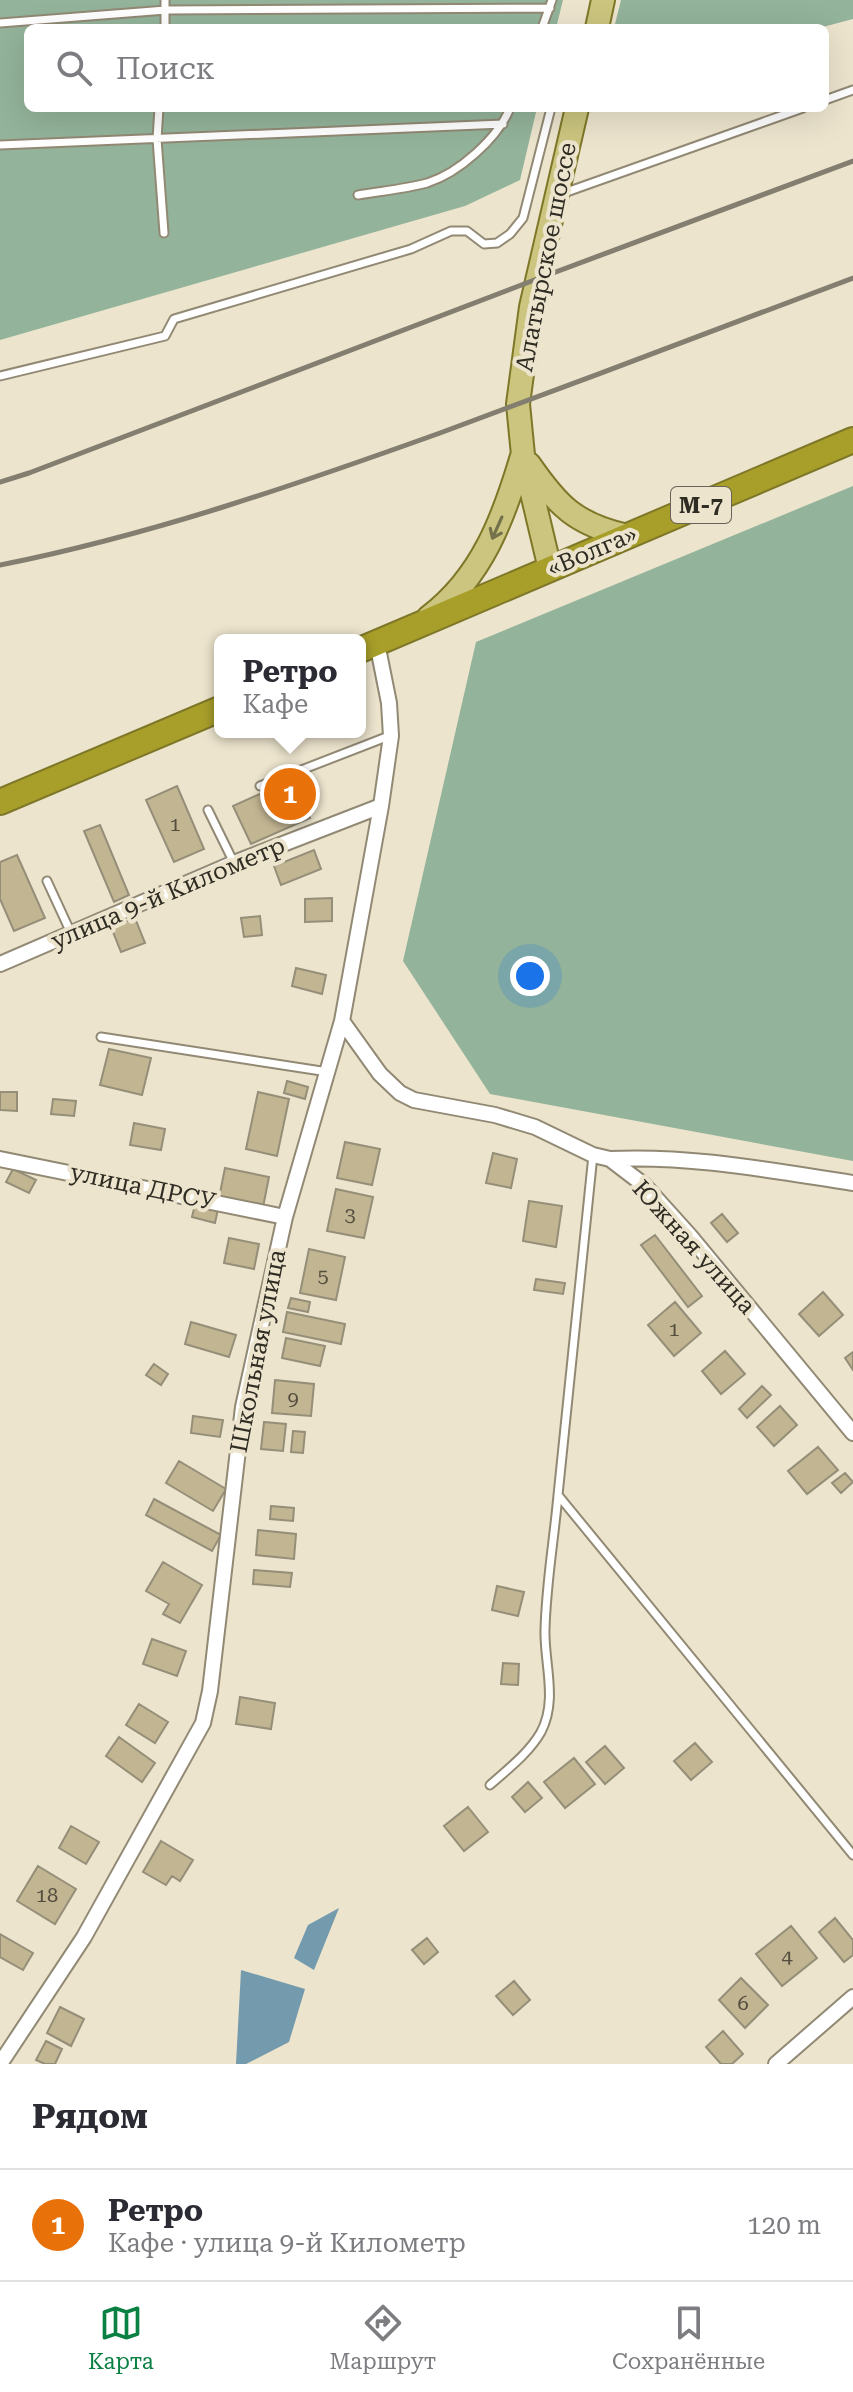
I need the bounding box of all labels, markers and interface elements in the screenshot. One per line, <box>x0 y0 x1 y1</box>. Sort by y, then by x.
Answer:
search box <box>24 24 829 112</box>
icon: search <box>52 46 96 90</box>
text: Поиск <box>116 51 215 86</box>
street label: Алатырское шоссе <box>510 140 582 374</box>
road number: М-7 <box>671 487 731 523</box>
one-way arrow <box>488 516 503 540</box>
street label: «Волга» <box>543 520 641 582</box>
popup <box>214 634 366 738</box>
text: Ретро <box>242 654 338 689</box>
text: Кафе <box>242 689 308 719</box>
pin: 1 <box>264 764 316 824</box>
house number: 1 <box>169 812 181 836</box>
street label: улица 9-й Километр <box>47 831 289 955</box>
your location <box>510 956 550 996</box>
street label: улица ДРСУ <box>68 1158 219 1216</box>
street label: Южная улица <box>627 1174 761 1320</box>
house number: 3 <box>344 1202 356 1226</box>
street label: Школьная улица <box>225 1247 291 1455</box>
house number: 5 <box>317 1263 329 1287</box>
house number: 1 <box>668 1317 680 1341</box>
house number: 9 <box>287 1386 299 1410</box>
house number: 18 <box>36 1883 58 1907</box>
house number: 4 <box>781 1944 793 1968</box>
house number: 6 <box>737 1991 749 2015</box>
text: Рядом <box>32 2096 148 2136</box>
text: Ретро <box>108 2193 203 2228</box>
text: 1 <box>51 2210 65 2240</box>
text: 120 m <box>747 2210 821 2240</box>
text: Кафе · улица 9-й Километр <box>108 2228 466 2258</box>
tab: Карта <box>88 2301 154 2374</box>
tab: Маршрут <box>330 2301 436 2374</box>
tab: Сохранённые <box>612 2301 765 2374</box>

